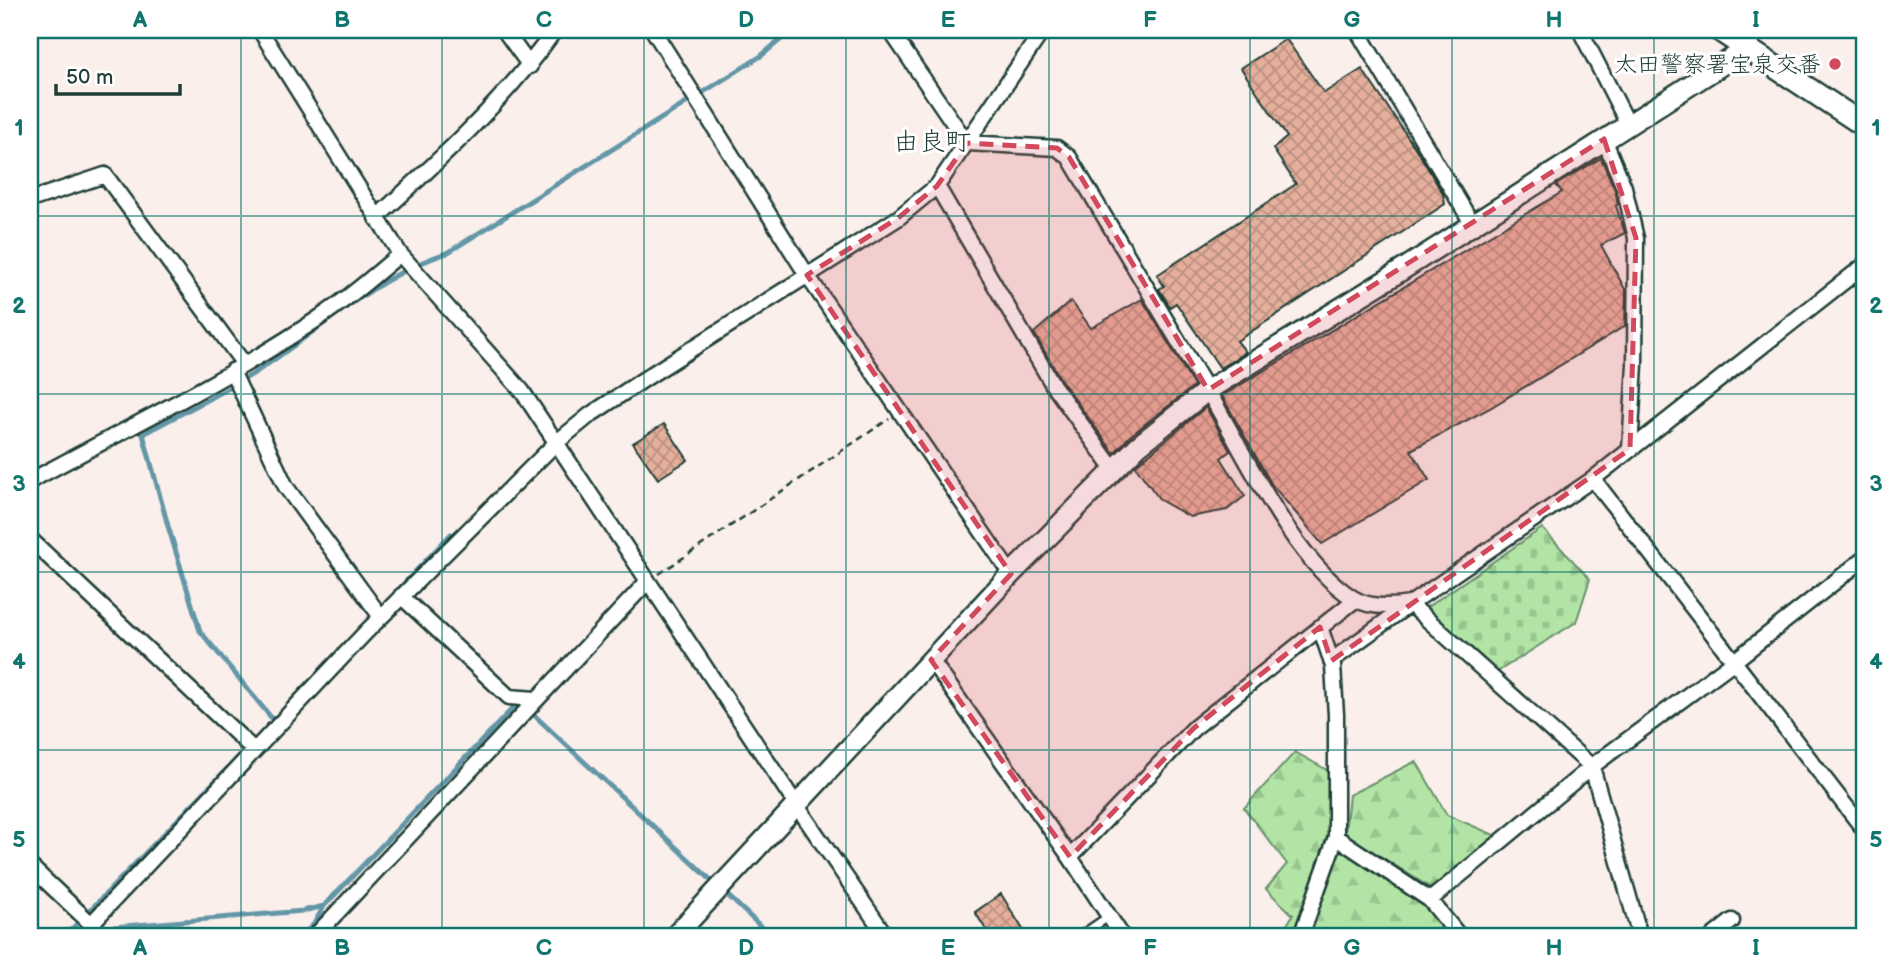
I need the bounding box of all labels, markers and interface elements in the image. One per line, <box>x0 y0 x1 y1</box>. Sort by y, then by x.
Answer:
text: A <box>132 6 148 34</box>
text: B <box>334 6 350 34</box>
text: C <box>536 6 552 34</box>
text: D <box>738 6 754 34</box>
text: E <box>941 6 956 34</box>
text: F <box>1143 6 1157 34</box>
text: G <box>1344 6 1361 34</box>
text: H <box>1545 6 1563 34</box>
text: I <box>1752 6 1760 34</box>
place label: 太田警察署宝泉交番 <box>1614 51 1821 79</box>
scale bar <box>56 52 180 96</box>
marker: 太田警察署宝泉交番 <box>1827 56 1843 72</box>
text: 50 m <box>66 65 113 90</box>
text: 1 <box>14 114 24 142</box>
text: 1 <box>1871 114 1881 142</box>
district label: 由良町 <box>893 127 971 158</box>
text: 2 <box>12 292 26 320</box>
text: 2 <box>1869 292 1883 320</box>
text: 3 <box>12 470 26 498</box>
text: 3 <box>1869 470 1883 498</box>
text: 4 <box>12 648 26 676</box>
text: 4 <box>1869 648 1883 676</box>
text: 5 <box>12 826 26 854</box>
text: 5 <box>1869 826 1883 854</box>
text: A <box>132 934 148 962</box>
text: B <box>334 934 350 962</box>
text: C <box>536 934 552 962</box>
text: D <box>738 934 754 962</box>
text: E <box>941 934 956 962</box>
text: F <box>1143 934 1157 962</box>
text: G <box>1344 934 1361 962</box>
text: H <box>1545 934 1563 962</box>
text: I <box>1752 934 1760 962</box>

